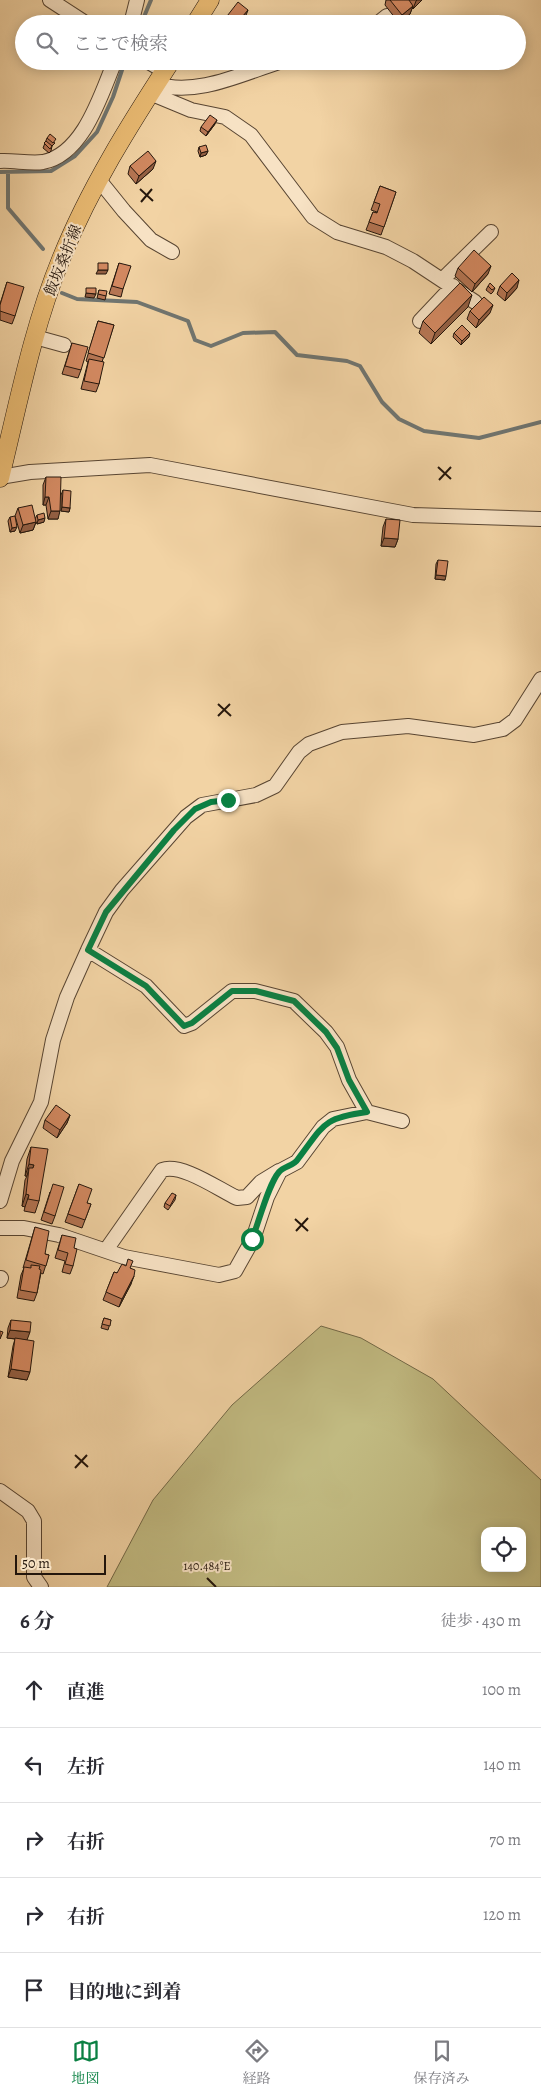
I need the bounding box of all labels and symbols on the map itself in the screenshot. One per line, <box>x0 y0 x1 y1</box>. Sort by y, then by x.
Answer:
street label: 飯坂桑折線 <box>40 221 86 299</box>
route end <box>217 789 240 812</box>
route start <box>241 1228 264 1251</box>
scale bar <box>15 1552 106 1575</box>
text: 140.484°E <box>183 1558 231 1574</box>

